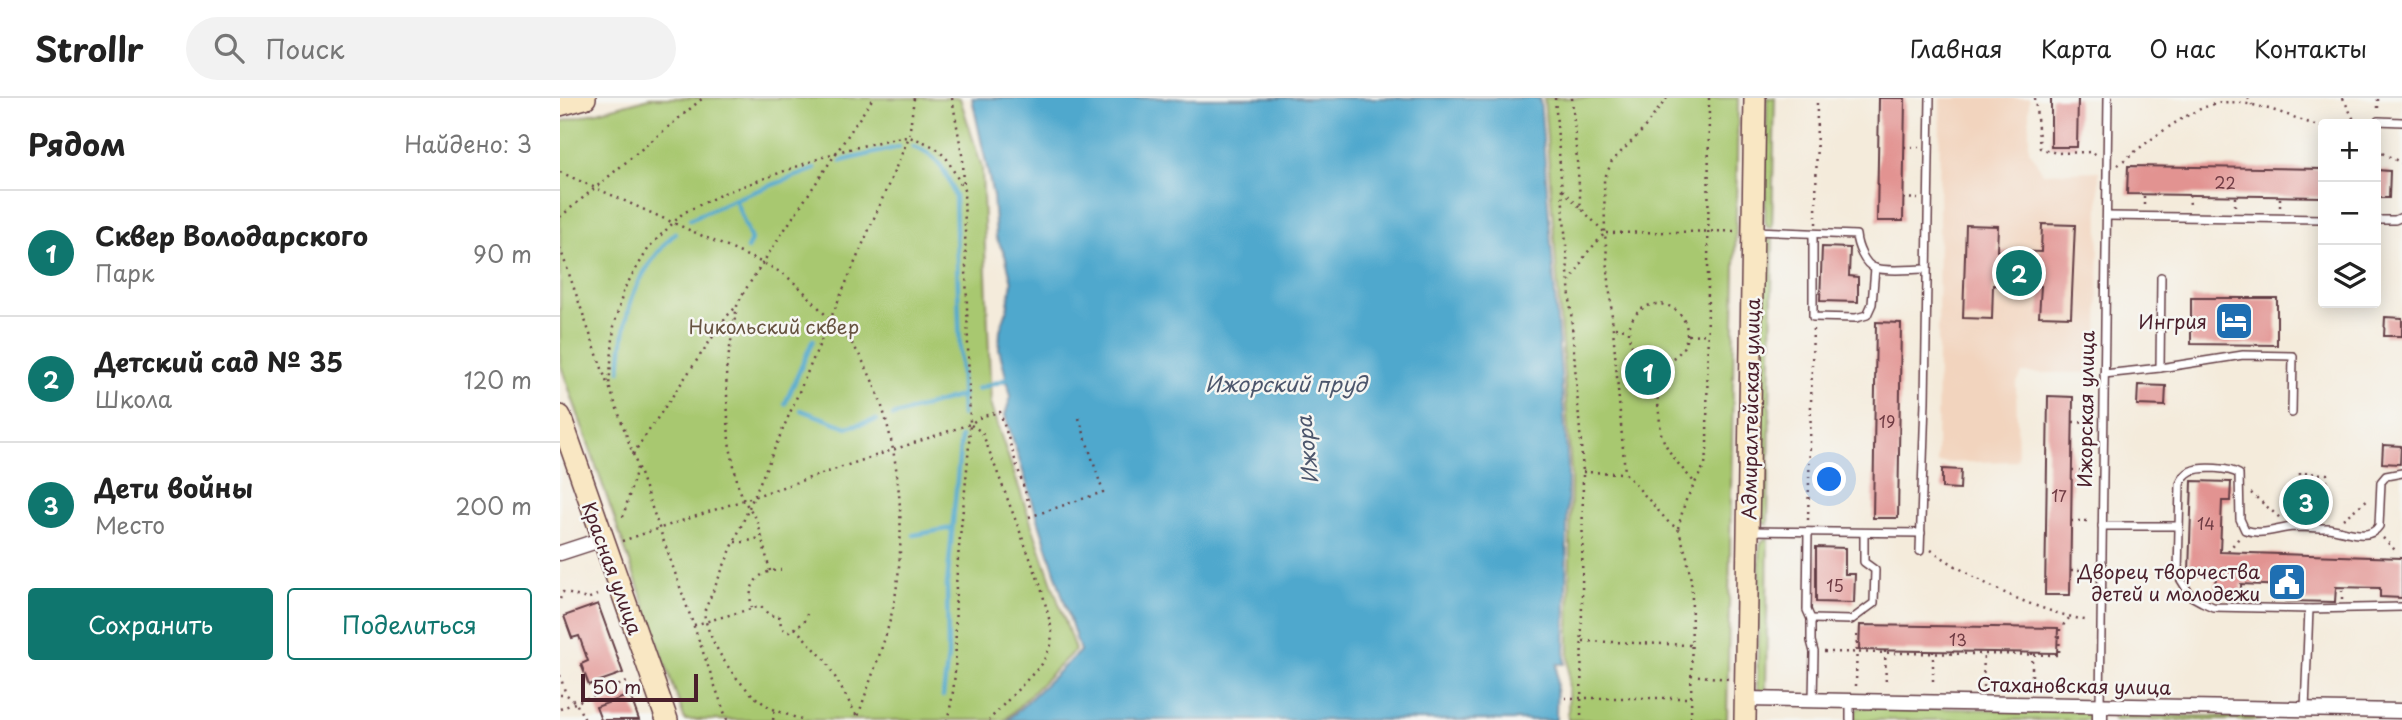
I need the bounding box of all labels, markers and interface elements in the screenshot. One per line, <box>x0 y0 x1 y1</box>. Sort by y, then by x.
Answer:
search box <box>186 17 676 80</box>
text: Strollr <box>35 23 144 73</box>
icon: search <box>210 29 248 67</box>
text: Поиск <box>266 29 345 68</box>
text: Главная <box>1910 30 2003 66</box>
text: Карта <box>2041 30 2111 66</box>
text: О нас <box>2149 30 2216 66</box>
text: Контакты <box>2254 30 2367 66</box>
map controls <box>2318 119 2381 308</box>
button: + <box>2318 119 2381 182</box>
text: Рядом <box>28 121 126 166</box>
text: Найдено: 3 <box>404 126 532 161</box>
house number: 22 <box>2214 170 2236 194</box>
button: − <box>2318 182 2381 245</box>
text: Сквер Володарского <box>95 216 368 255</box>
text: 1 <box>46 236 57 271</box>
text: 90 m <box>473 236 532 271</box>
button: layers <box>2318 245 2381 308</box>
pin: 2 <box>1996 247 2042 299</box>
text: Парк <box>95 255 154 290</box>
street label: Адмиралтейская улица <box>1734 298 1766 520</box>
hotel icon: Ингрия <box>2213 300 2255 342</box>
place label: Ингрия <box>2138 307 2207 335</box>
park label: Никольский сквер <box>689 312 859 340</box>
street label: Ижорская улица <box>2070 330 2100 487</box>
text: Детский сад № 35 <box>95 342 343 381</box>
pin: 1 <box>1625 346 1671 398</box>
text: 2 <box>43 362 59 397</box>
text: 120 m <box>464 362 532 397</box>
water label: Ижорский пруд <box>1205 367 1369 399</box>
text: Школа <box>95 381 172 416</box>
house number: 19 <box>1879 409 1895 433</box>
water label: Ижора <box>1286 414 1325 486</box>
your location <box>1812 462 1846 496</box>
text: Дети войны <box>95 468 253 507</box>
pin: 3 <box>2283 476 2329 528</box>
house number: 17 <box>2051 483 2067 507</box>
text: 3 <box>43 488 59 523</box>
text: 200 m <box>455 488 532 523</box>
street label: Красная улица <box>576 498 650 638</box>
text: Место <box>95 507 165 542</box>
house number: 14 <box>2197 511 2215 535</box>
place label: Дворец творчества детей и молодежи <box>2077 557 2260 607</box>
public building icon: Дворец творчества детей и молодежи <box>2266 561 2308 603</box>
house number: 15 <box>1826 573 1844 597</box>
button: Сохранить <box>28 588 273 660</box>
button: Поделиться <box>287 588 532 660</box>
house number: 13 <box>1949 627 1967 651</box>
street label: Стахановская улица <box>1977 669 2171 701</box>
scale bar <box>581 671 698 703</box>
text: 50 m <box>592 672 641 700</box>

